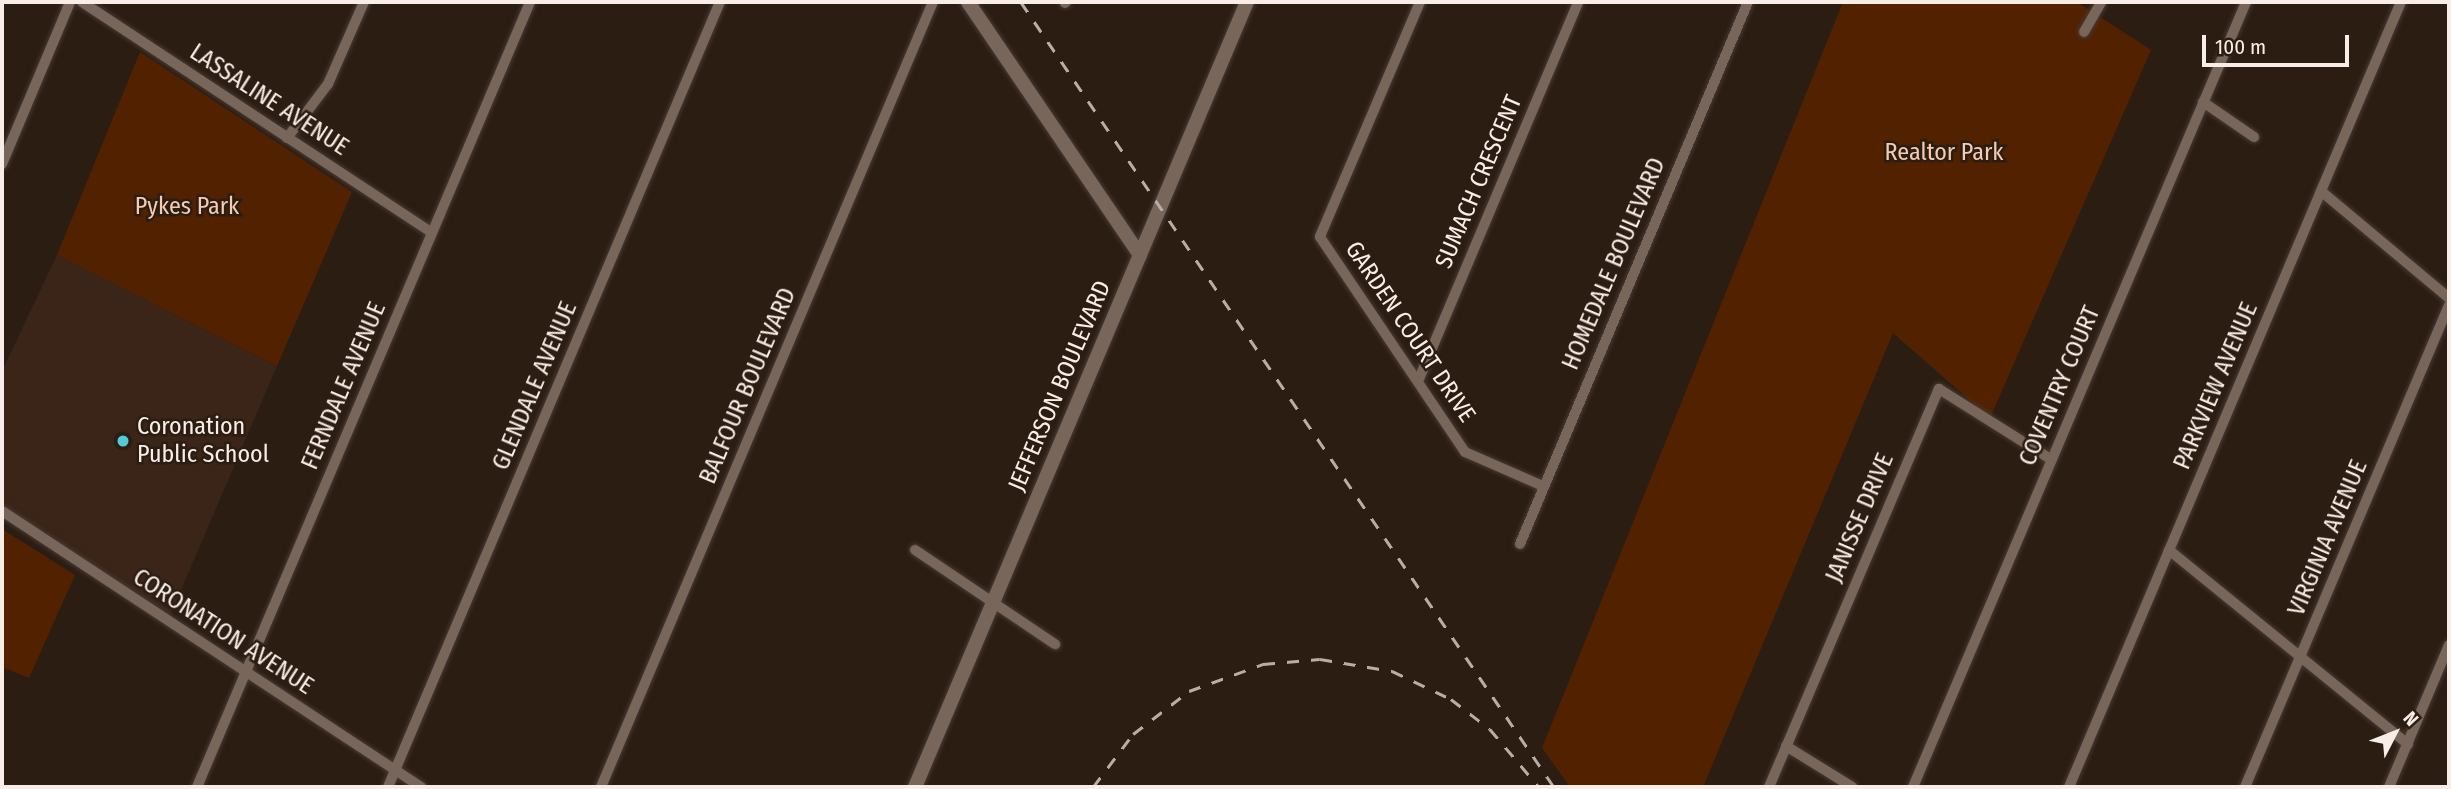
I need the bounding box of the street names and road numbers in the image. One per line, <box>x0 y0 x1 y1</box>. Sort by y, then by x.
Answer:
street label: LASSALINE AVENUE <box>184 38 354 162</box>
street label: SUMACH CRESCENT <box>1430 91 1528 273</box>
street label: HOMEDALE BOULEVARD <box>1556 154 1672 374</box>
street label: GARDEN COURT DRIVE <box>1339 236 1481 428</box>
street label: JEFFERSON BOULEVARD <box>1003 276 1117 496</box>
street label: BALFOUR BOULEVARD <box>694 284 802 488</box>
street label: FERNDALE AVENUE <box>296 298 392 474</box>
street label: GLENDALE AVENUE <box>487 298 583 474</box>
street label: PARKVIEW AVENUE <box>2168 298 2264 474</box>
street label: COVENTRY COURT <box>2013 302 2107 470</box>
street label: JANISSE DRIVE <box>1820 449 1900 587</box>
street label: VIRGINIA AVENUE <box>2282 456 2374 620</box>
street label: CORONATION AVENUE <box>127 563 319 701</box>

